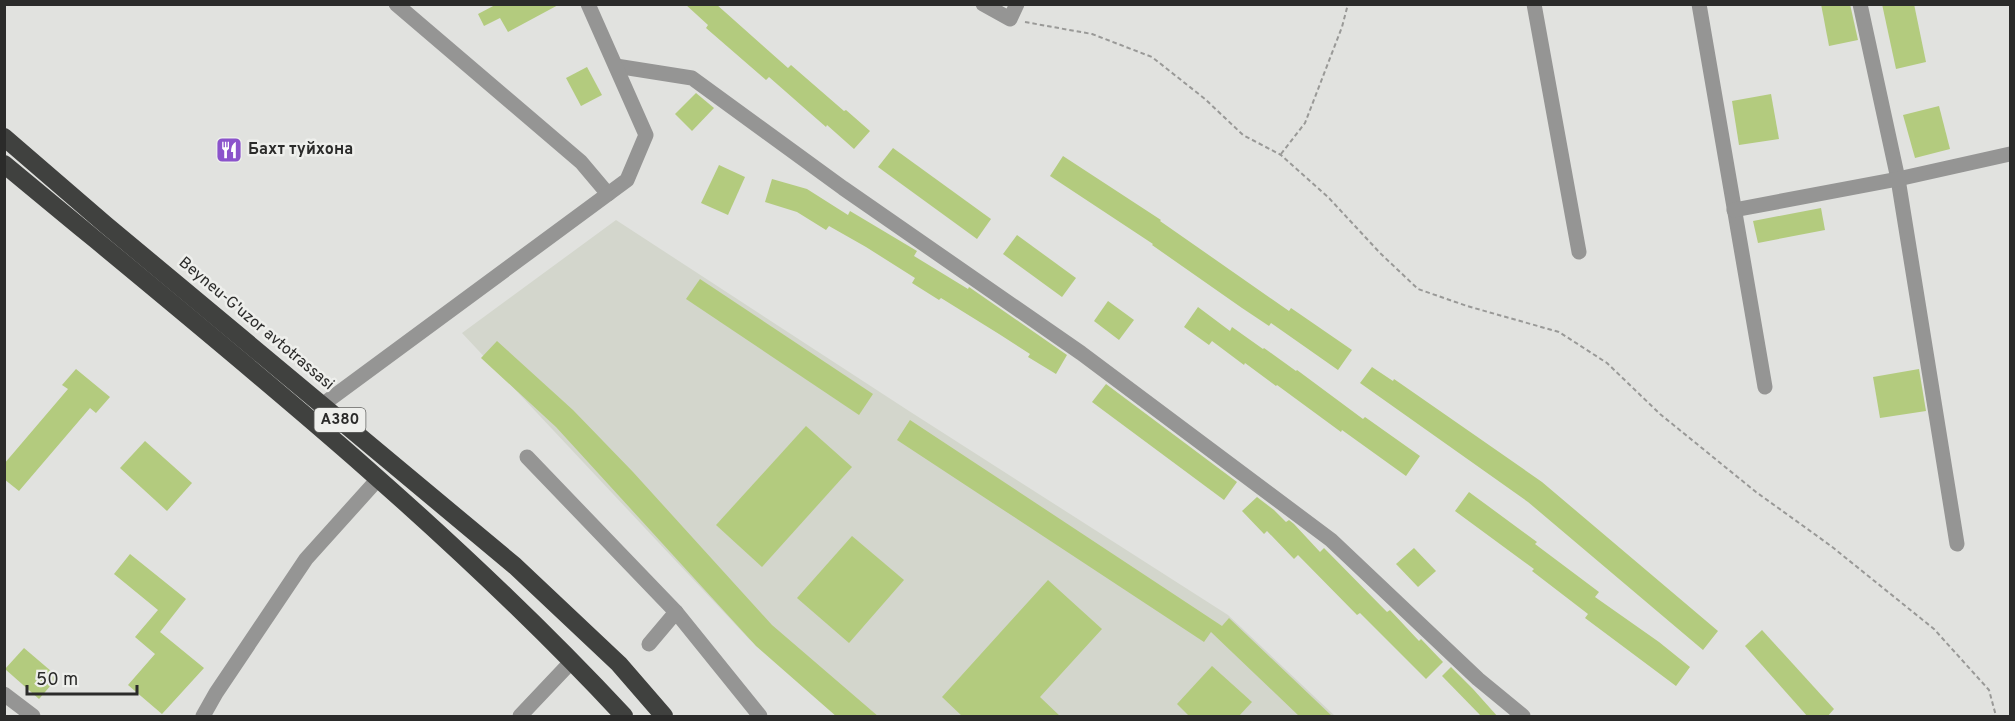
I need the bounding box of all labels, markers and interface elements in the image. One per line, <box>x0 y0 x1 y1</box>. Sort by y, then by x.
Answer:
restaurant icon: Бахт туйхона <box>214 135 244 165</box>
place label: Бахт туйхона <box>248 140 353 160</box>
street label: Beyneu-G'uzor avtotrassasi <box>174 253 338 395</box>
road number: A380 <box>314 408 366 432</box>
scale bar <box>27 658 136 696</box>
text: 50 m <box>36 669 78 692</box>

